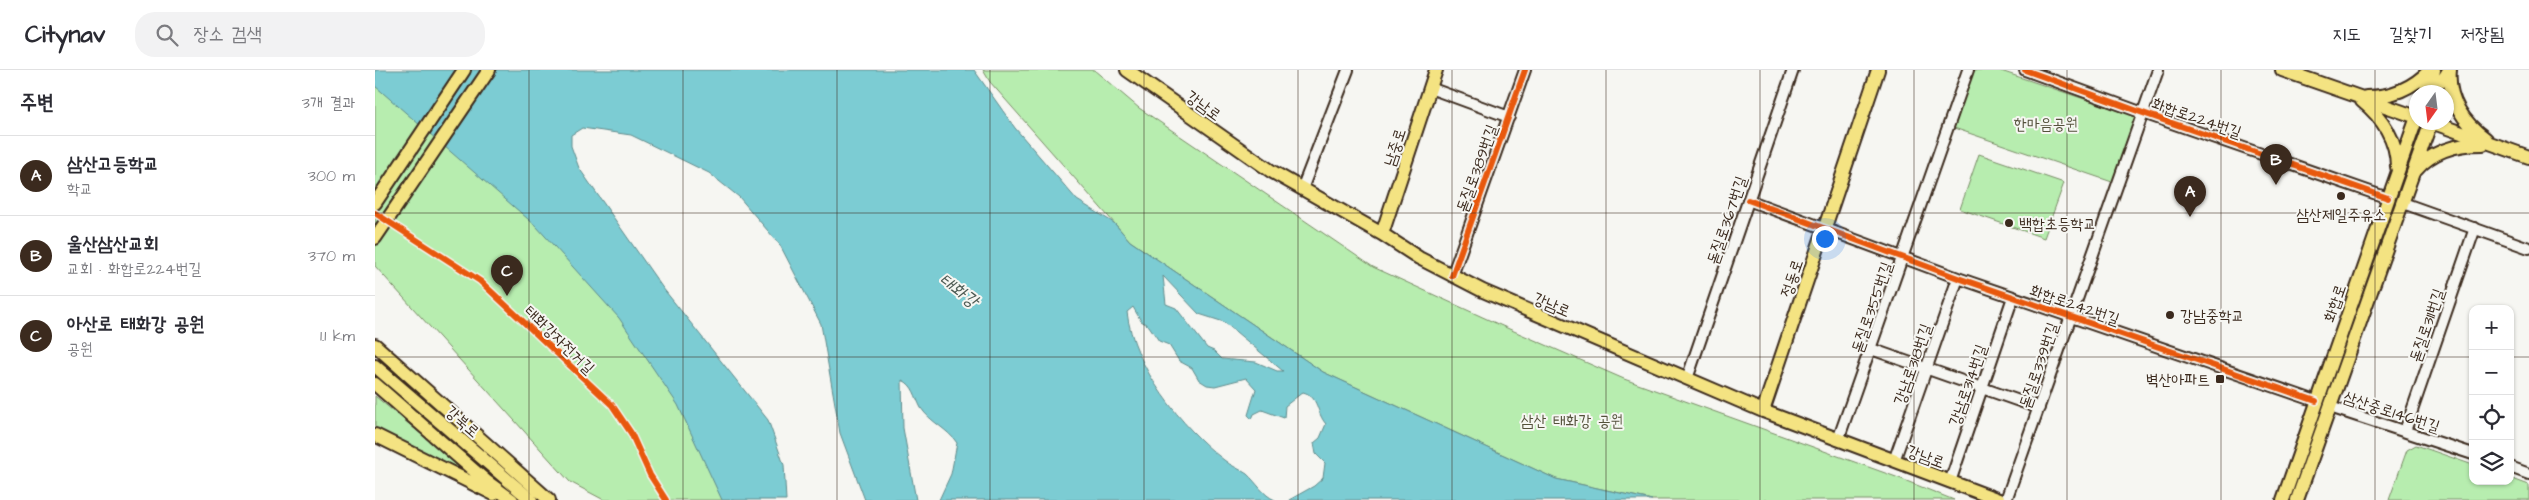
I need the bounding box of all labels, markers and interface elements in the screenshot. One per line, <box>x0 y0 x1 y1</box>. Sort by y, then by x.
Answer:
search box <box>135 12 485 57</box>
text: Citynav <box>25 18 105 52</box>
icon: search <box>153 21 181 49</box>
text: 장소 검색 <box>193 21 262 48</box>
text: 지도 <box>2332 22 2361 47</box>
text: 길찾기 <box>2389 22 2433 47</box>
text: 저장됨 <box>2461 22 2504 47</box>
north arrow <box>2409 85 2454 130</box>
street label: 강남로 <box>1181 86 1226 126</box>
text: 주변 <box>20 88 54 117</box>
text: 3개 결과 <box>302 92 355 114</box>
street label: 화합로224번길 <box>2149 92 2245 144</box>
park label: 한마음공원 <box>2014 113 2078 135</box>
street label: 돋질로389번길 <box>1451 121 1503 215</box>
street label: 남중로 <box>1379 126 1411 169</box>
pin: B <box>2260 144 2292 185</box>
text: 삼산고등학교 <box>67 151 159 178</box>
text: A <box>31 165 41 187</box>
text: 300 m <box>308 165 355 187</box>
street label: 돋질로367번길 <box>1702 173 1752 268</box>
pin: A <box>2174 176 2206 217</box>
text: 학교 <box>67 178 93 200</box>
marker: 삼산제일주유소 <box>2335 190 2347 202</box>
place label: 삼산제일주유소 <box>2296 204 2386 226</box>
place label: 백합초등학교 <box>2019 213 2096 235</box>
marker: 백합초등학교 <box>2003 217 2015 229</box>
your location <box>1812 226 1838 252</box>
text: 울산삼산교회 <box>67 231 159 258</box>
text: B <box>30 245 42 267</box>
text: 370 m <box>308 245 355 267</box>
pin: C <box>491 255 523 296</box>
street label: 정동로 <box>1775 256 1809 300</box>
text: 교회 · 화합로224번길 <box>67 258 201 280</box>
street label: 돋질로355번길 <box>1846 259 1898 356</box>
water label: 태화강 <box>934 267 986 315</box>
street label: 화합로242번길 <box>2027 279 2123 331</box>
street label: 화합로 <box>2318 281 2352 325</box>
street label: 돋질로311번길 <box>2404 285 2450 365</box>
street label: 강남로 <box>1530 287 1574 323</box>
street label: 태화강자전거길 <box>519 301 599 379</box>
place label: 강남중학교 <box>2180 305 2244 327</box>
map controls <box>2469 305 2514 485</box>
button: + <box>2469 305 2514 350</box>
marker: 강남중학교 <box>2164 309 2176 321</box>
text: 아산로 태화강 공원 <box>67 311 205 338</box>
street label: 돋질로339번길 <box>2014 319 2064 411</box>
street label: 강남로318번길 <box>1889 320 1937 408</box>
text: C <box>30 325 42 347</box>
text: 1.1 km <box>320 325 355 347</box>
text: 공원 <box>67 338 93 360</box>
street label: 강남로314번길 <box>1944 341 1992 429</box>
button: − <box>2469 350 2514 395</box>
place label: 벽산아파트 <box>2146 369 2210 391</box>
marker: 벽산아파트 <box>2214 373 2226 385</box>
street label: 삼산중로146번길 <box>2341 386 2443 438</box>
button: locate <box>2469 395 2514 440</box>
street label: 강북로 <box>441 401 484 443</box>
park label: 삼산 태화강 공원 <box>1521 410 1623 432</box>
street label: 강남로 <box>1904 440 1948 474</box>
button: layers <box>2469 440 2514 485</box>

